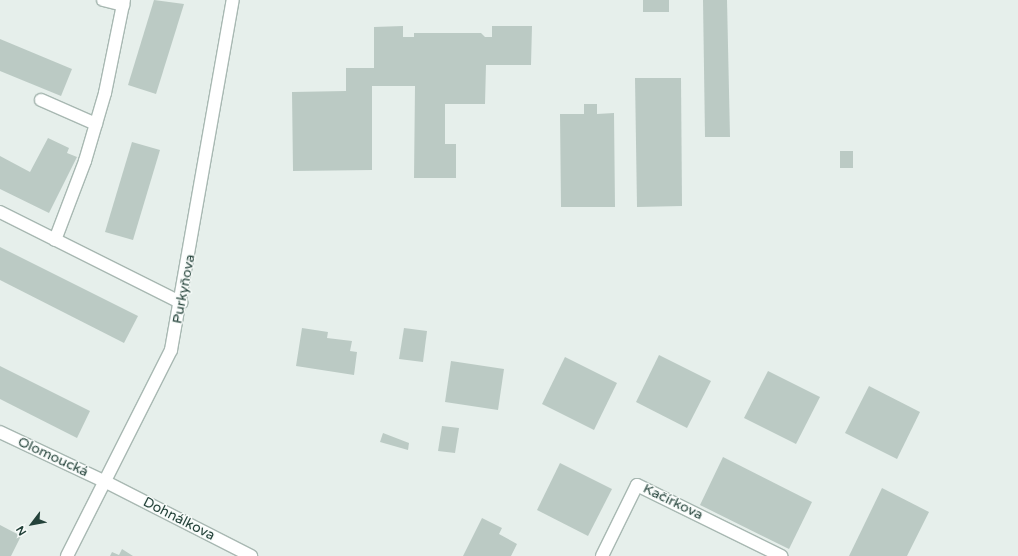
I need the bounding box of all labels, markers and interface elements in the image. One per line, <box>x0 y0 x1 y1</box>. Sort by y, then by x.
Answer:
street label: Purkyňova <box>169 253 199 325</box>
street label: Olomoucká <box>15 433 91 481</box>
street label: Kačírkova <box>640 480 706 524</box>
street label: Dohnálkova <box>140 494 218 544</box>
north arrow <box>12 504 52 544</box>
text: N <box>14 523 29 538</box>

